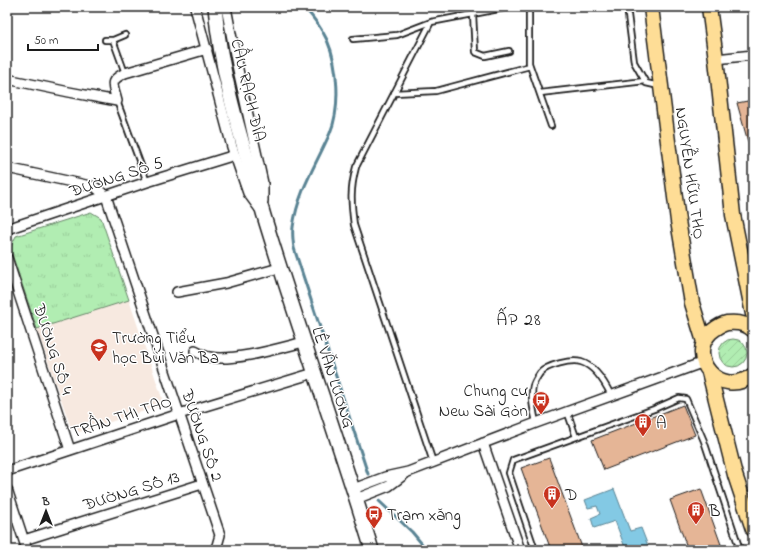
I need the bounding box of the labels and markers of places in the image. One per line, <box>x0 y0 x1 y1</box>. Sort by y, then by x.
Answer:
place label: Trường Tiểu học Bùi Văn Ba <box>112 326 219 371</box>
school or university icon: Trường Tiểu học Bùi Văn Ba <box>89 337 109 362</box>
place label: Chung cư New Sài Gòn <box>439 379 528 424</box>
bus stop icon: Chung cư New Sài Gòn <box>531 390 551 415</box>
place label: A <box>656 411 666 436</box>
building icon: A <box>633 412 653 437</box>
place label: D <box>564 483 577 508</box>
building icon: D <box>542 484 562 509</box>
place label: B <box>708 499 720 524</box>
building icon: B <box>686 500 706 525</box>
place label: Trạm xăng <box>387 503 461 530</box>
bus stop icon: Trạm xăng <box>364 504 384 529</box>

